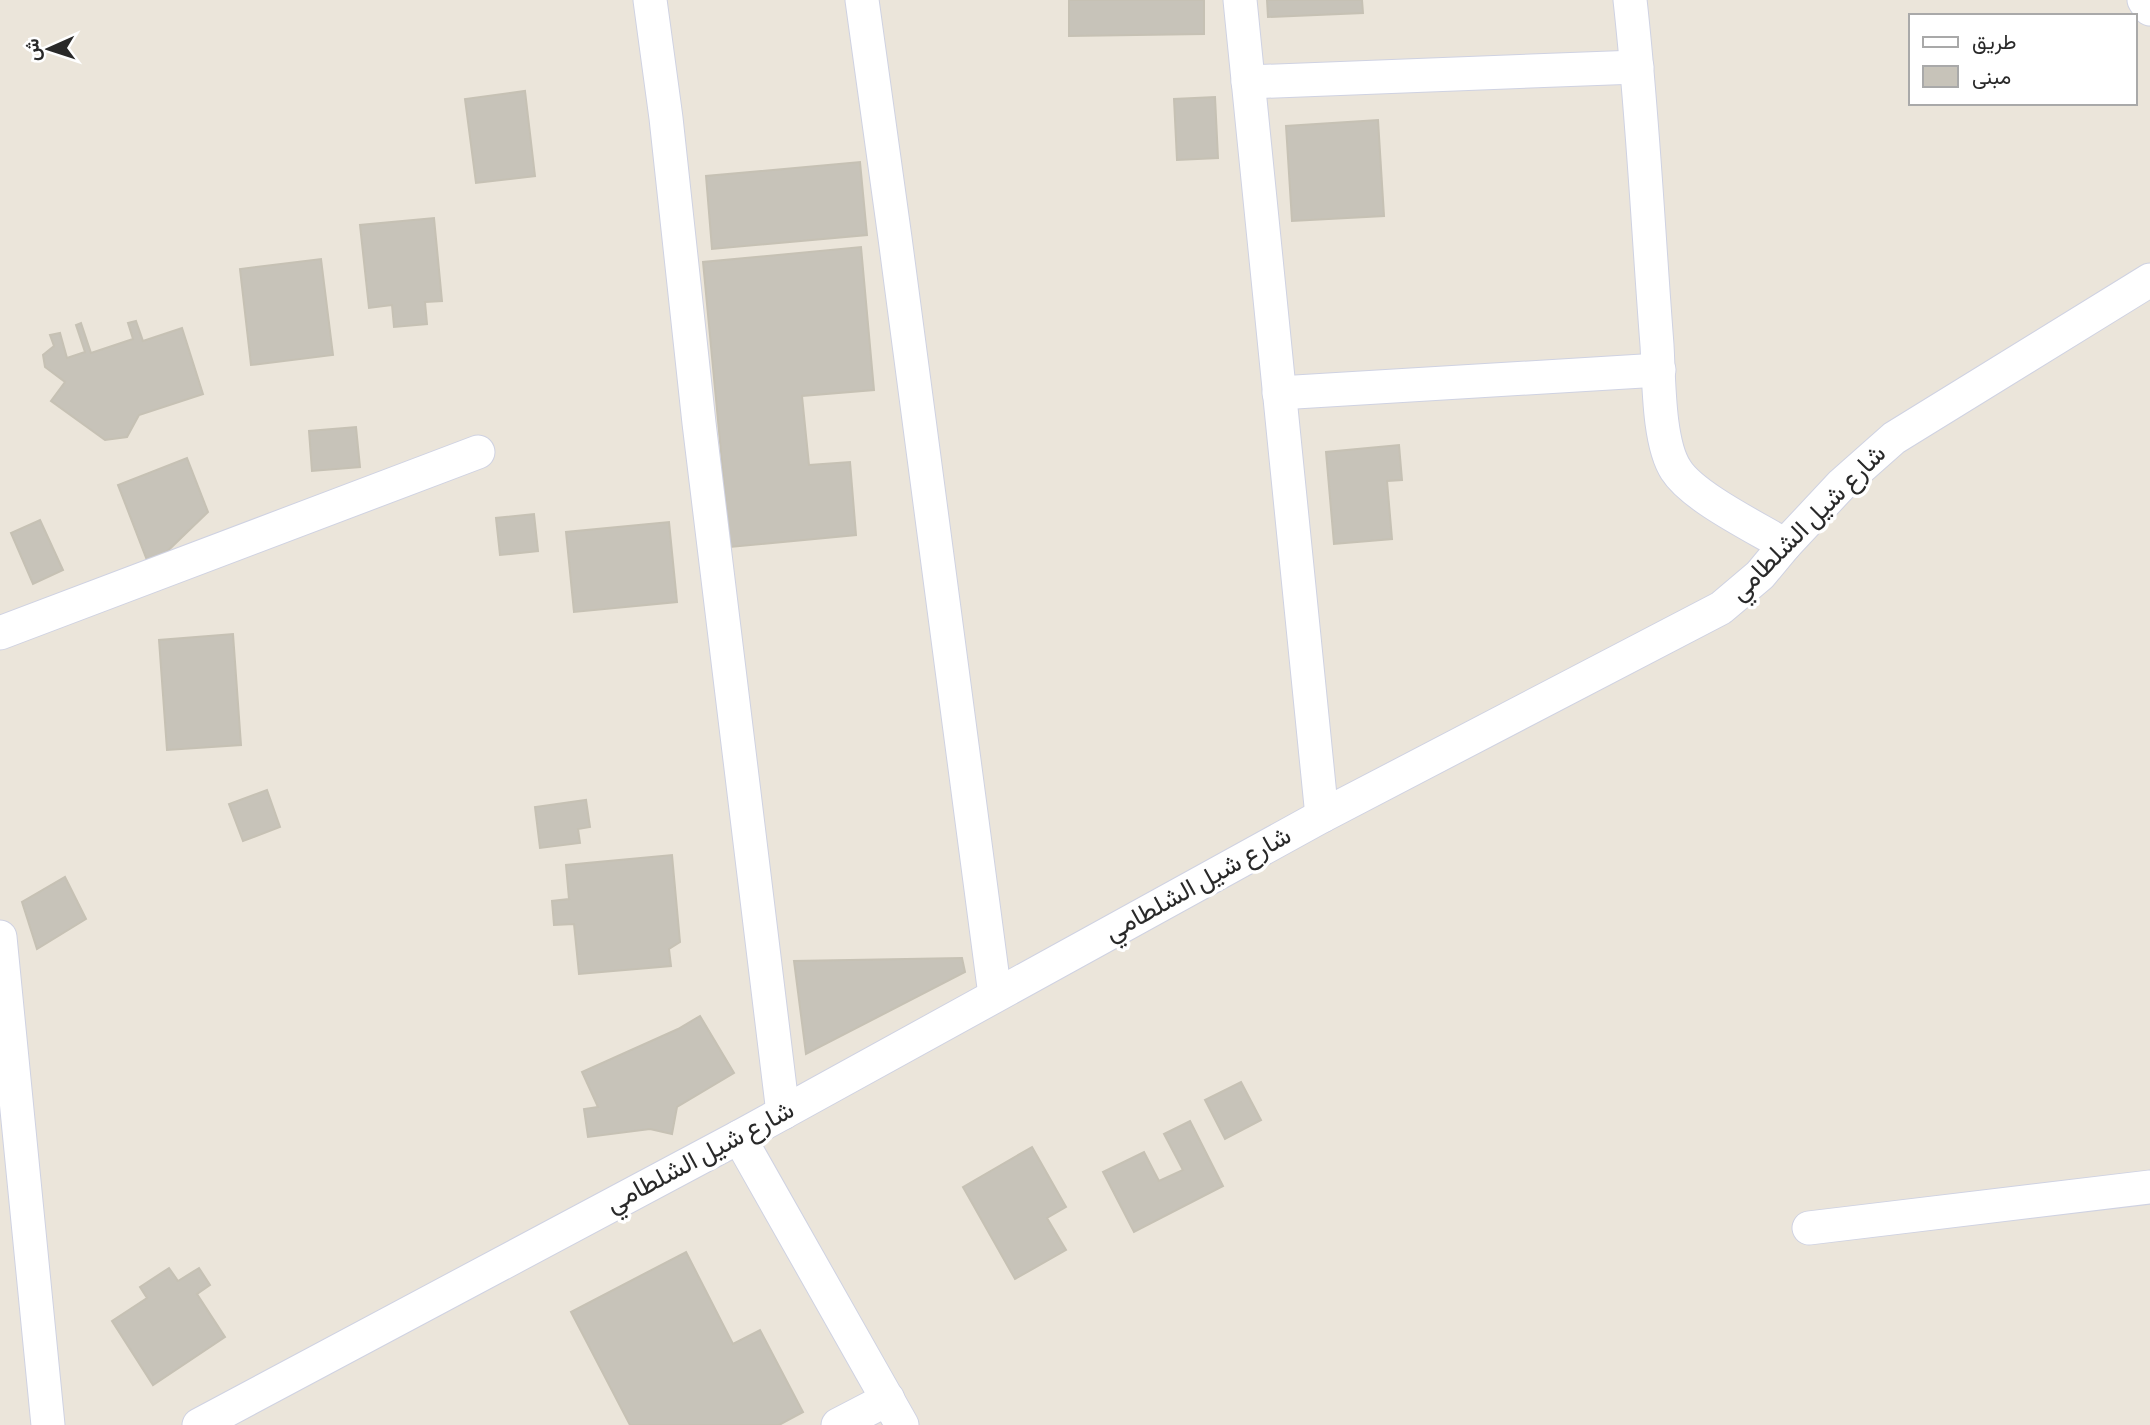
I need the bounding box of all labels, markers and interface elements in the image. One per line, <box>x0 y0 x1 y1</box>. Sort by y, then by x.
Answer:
north arrow <box>14 14 84 84</box>
legend <box>1909 14 2136 105</box>
text: طريق <box>1972 32 2017 55</box>
text: ش <box>23 38 45 62</box>
text: مبنى <box>1972 67 2011 89</box>
street label: شارع شيل الشلطامي <box>1725 440 1896 611</box>
street label: شارع شيل الشلطامي <box>1101 822 1299 952</box>
street label: شارع شيل الشلطامي <box>602 1097 801 1224</box>

